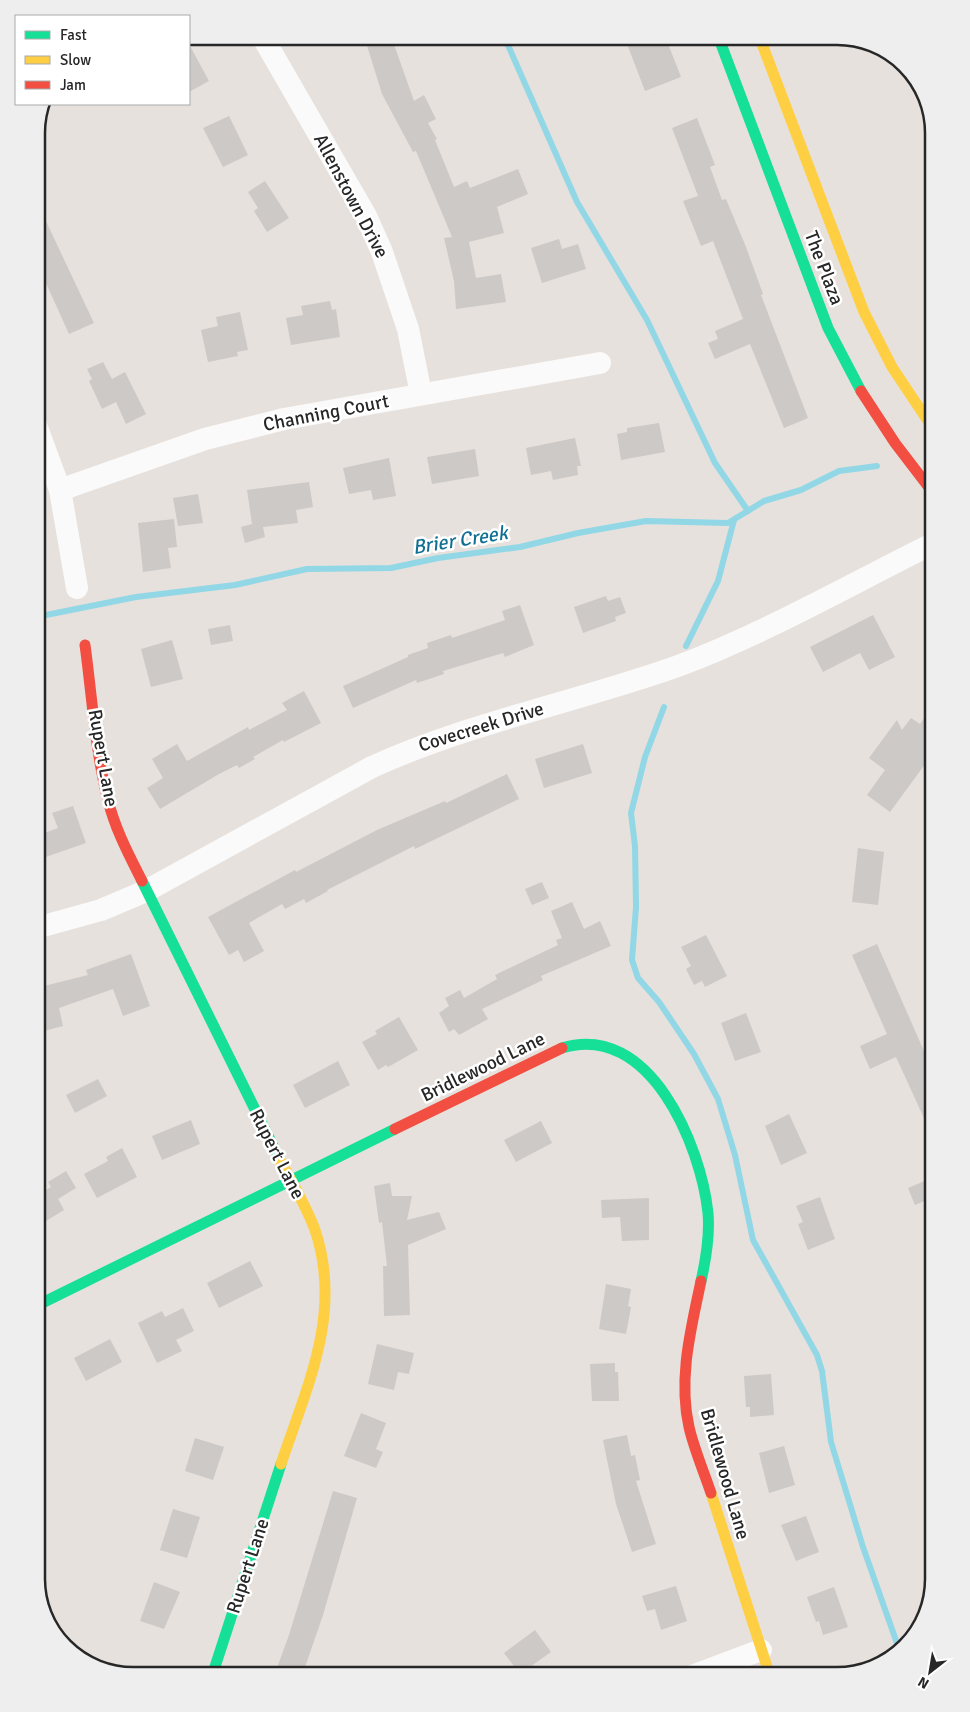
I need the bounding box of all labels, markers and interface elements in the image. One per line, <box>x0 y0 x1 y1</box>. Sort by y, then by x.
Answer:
legend <box>15 15 190 105</box>
text: Fast <box>60 26 87 44</box>
text: Slow <box>60 51 91 69</box>
text: Jam <box>60 76 86 94</box>
street label: Allenstown Drive <box>308 130 394 262</box>
street label: The Plaza <box>799 228 849 308</box>
street label: Channing Court <box>261 389 391 437</box>
water label: Brier Creek <box>411 520 511 560</box>
street label: Covecreek Drive <box>415 697 547 757</box>
street label: Rupert Lane <box>83 707 123 809</box>
street label: Bridlewood Lane <box>417 1027 549 1107</box>
street label: Rupert Lane <box>244 1105 310 1203</box>
street label: Bridlewood Lane <box>695 1406 755 1542</box>
street label: Rupert Lane <box>221 1515 275 1617</box>
north arrow <box>905 1647 955 1697</box>
text: N <box>915 1673 932 1693</box>

